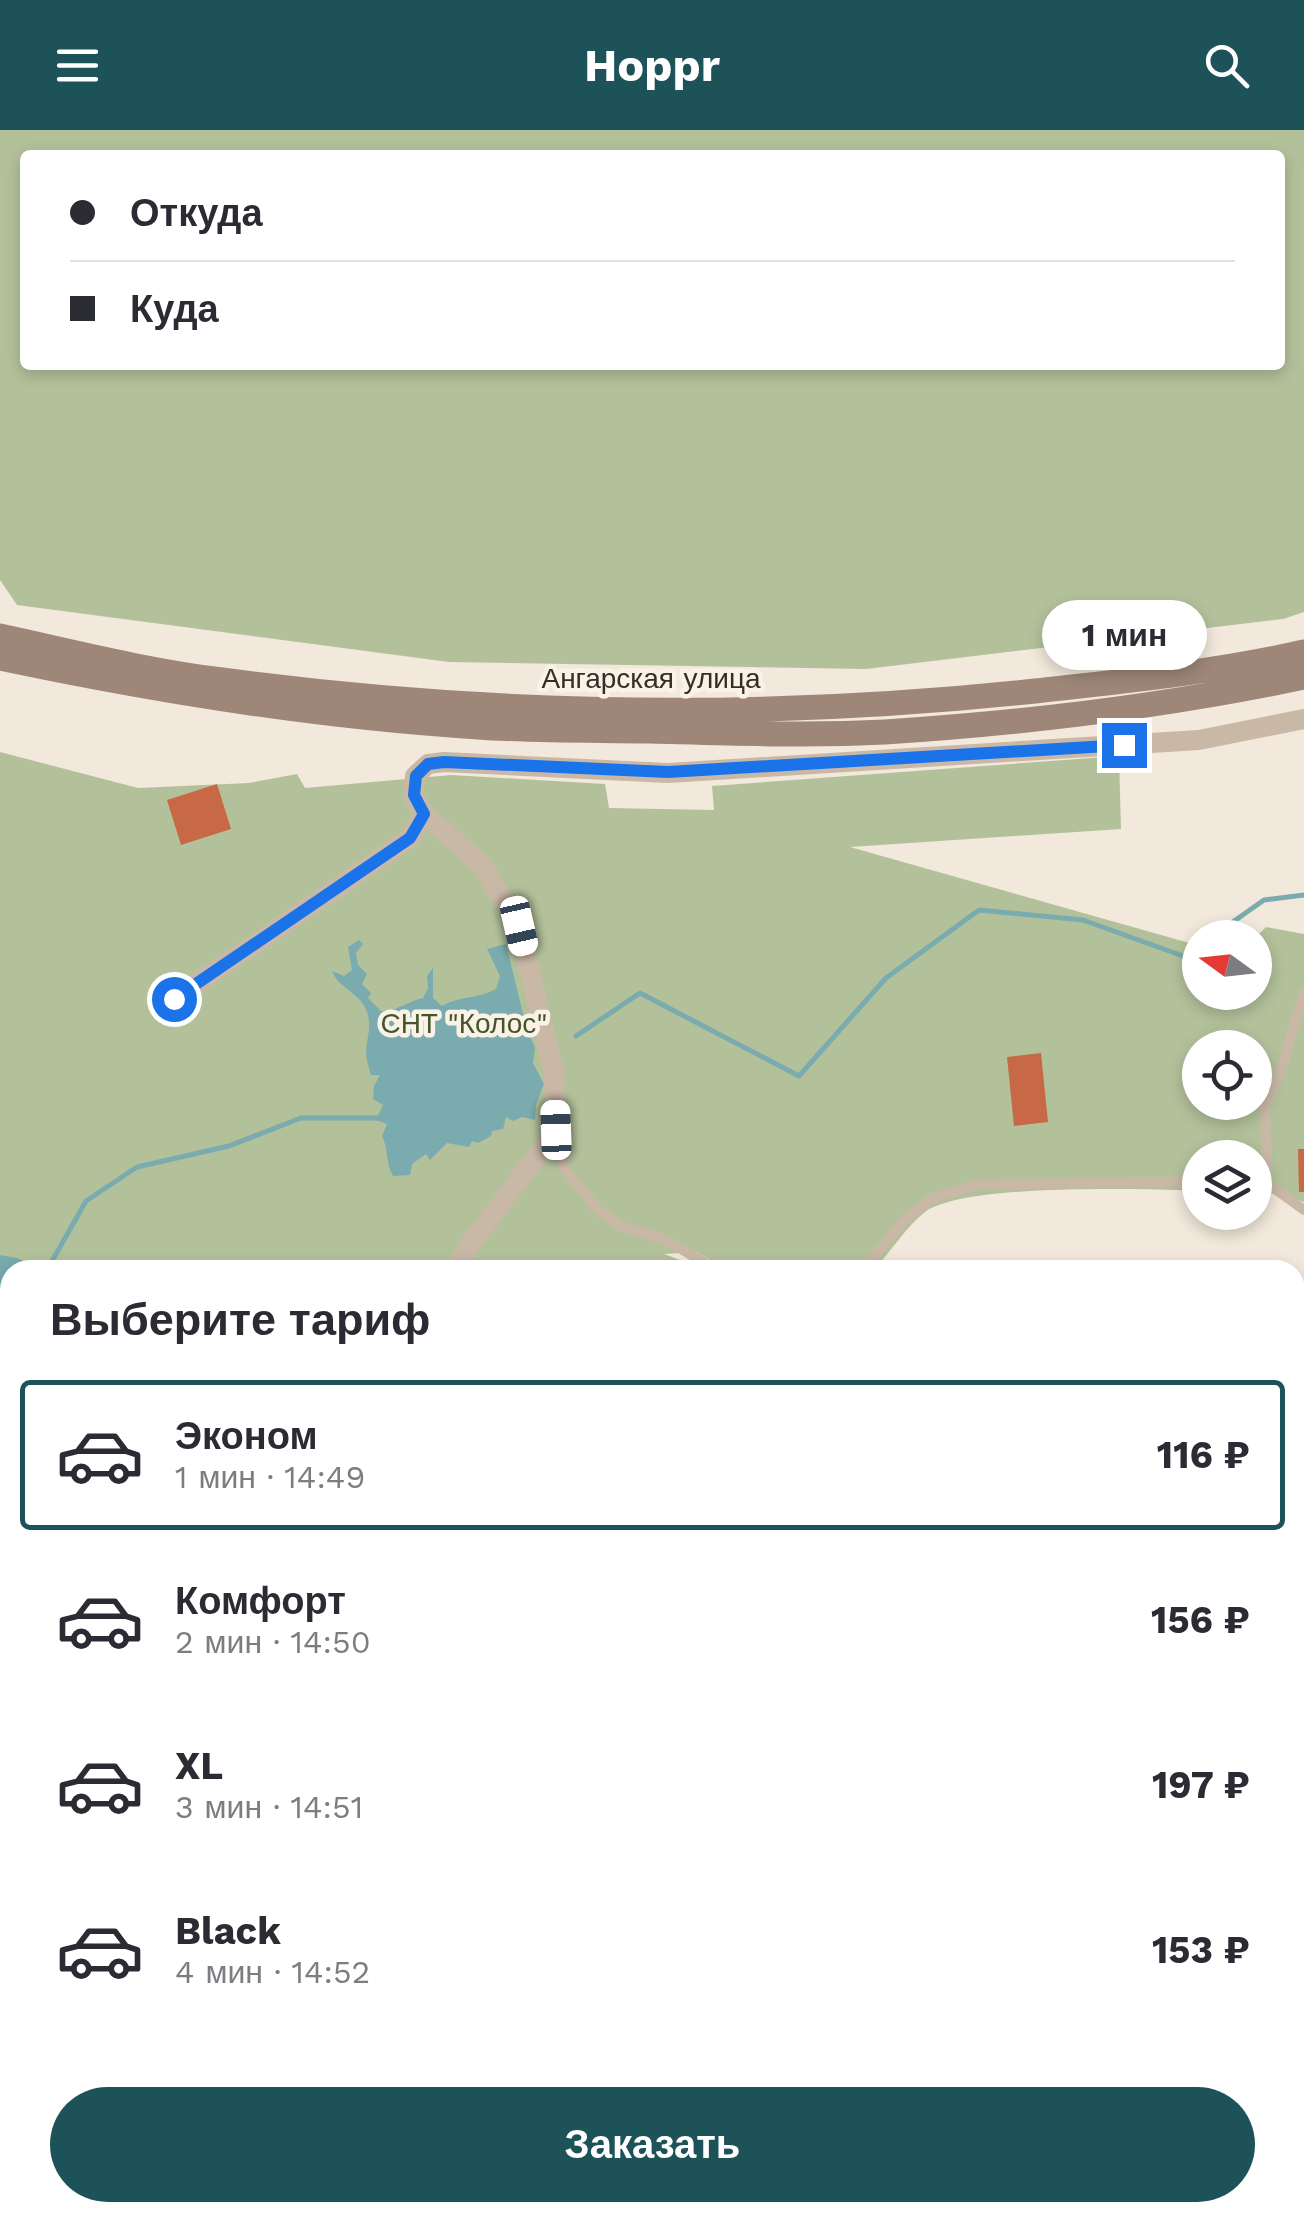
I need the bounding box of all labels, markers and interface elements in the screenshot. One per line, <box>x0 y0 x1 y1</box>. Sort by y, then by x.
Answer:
icon: menu <box>50 38 105 93</box>
icon: search <box>1199 38 1254 93</box>
text: Hoppr <box>584 39 720 92</box>
text: Откуда <box>130 191 263 235</box>
text: Куда <box>130 287 219 331</box>
callout: 1 мин <box>1042 600 1206 670</box>
text: 1 мин <box>1082 616 1167 654</box>
street label: Ангарская улица <box>541 662 761 695</box>
route end <box>1102 723 1147 768</box>
car <box>498 893 540 959</box>
north arrow <box>1182 920 1272 1010</box>
map controls <box>1182 920 1272 1230</box>
route start <box>152 977 197 1022</box>
park label: СНТ "Колос" <box>380 1007 548 1040</box>
button: locate <box>1182 1030 1272 1120</box>
car <box>540 1099 572 1161</box>
button: layers <box>1182 1140 1272 1230</box>
text: Выберите тариф <box>50 1293 430 1346</box>
icon: car <box>55 1410 145 1500</box>
text: Эконом <box>175 1414 318 1458</box>
text: 116 ₽ <box>1157 1433 1250 1477</box>
text: 1 мин · 14:49 <box>175 1458 365 1496</box>
icon: car <box>55 1575 145 1665</box>
text: Комфорт <box>175 1579 346 1623</box>
text: 156 ₽ <box>1151 1598 1250 1642</box>
text: 2 мин · 14:50 <box>175 1623 371 1661</box>
icon: car <box>55 1740 145 1830</box>
text: XL <box>175 1744 223 1788</box>
text: 197 ₽ <box>1152 1763 1250 1807</box>
text: 3 мин · 14:51 <box>175 1788 363 1826</box>
icon: car <box>55 1905 145 1995</box>
text: Black <box>175 1909 281 1953</box>
text: 153 ₽ <box>1152 1928 1250 1972</box>
text: 4 мин · 14:52 <box>175 1953 370 1991</box>
button: Заказать <box>50 2087 1255 2202</box>

